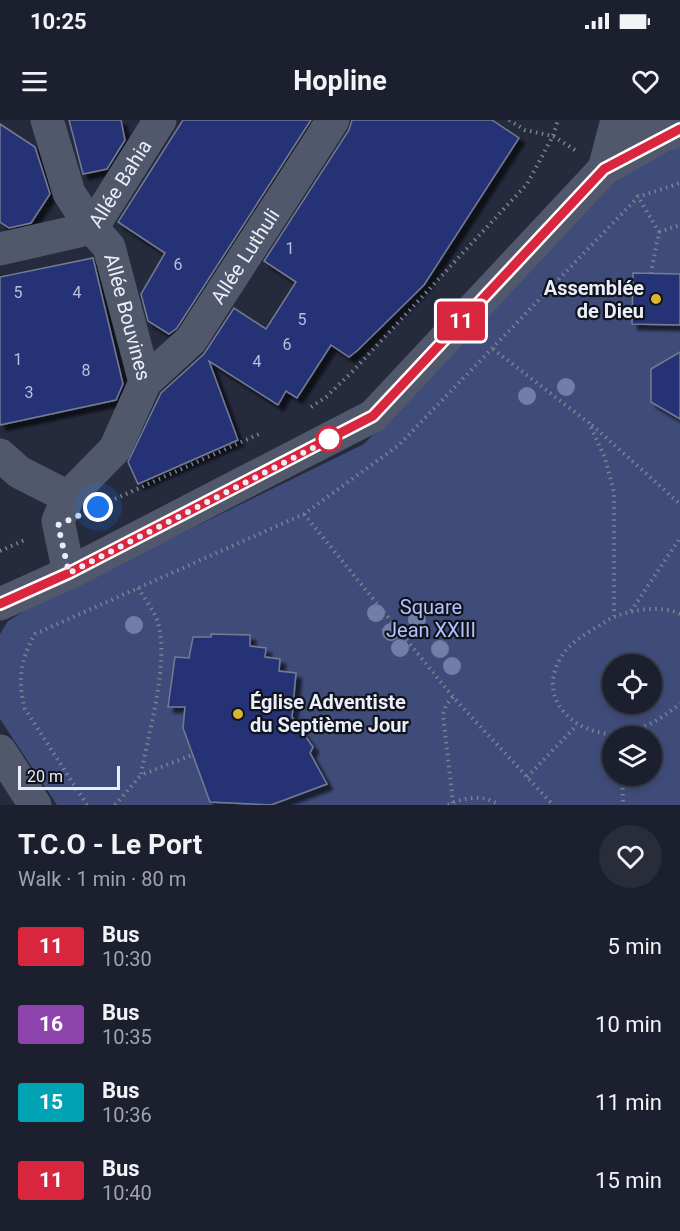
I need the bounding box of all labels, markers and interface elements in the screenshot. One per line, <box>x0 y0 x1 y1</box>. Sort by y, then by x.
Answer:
text: 10:25 <box>30 9 87 34</box>
icon: menu <box>18 65 51 98</box>
text: Hopline <box>293 65 387 97</box>
icon: heart <box>629 65 662 98</box>
street label: Allée Bahia <box>83 135 157 232</box>
street label: Allée Luthuli <box>206 204 285 308</box>
house number: 1 <box>286 239 295 258</box>
street label: Allée Bouvines <box>99 251 156 383</box>
house number: 6 <box>174 255 183 274</box>
place label: Assemblée de Dieu <box>544 276 644 323</box>
house number: 5 <box>14 283 23 302</box>
house number: 4 <box>73 283 82 302</box>
marker: Assemblée de Dieu <box>649 292 663 306</box>
line badge: 11 <box>434 302 488 340</box>
text: 11 <box>449 309 473 333</box>
house number: 5 <box>298 310 307 329</box>
house number: 6 <box>283 335 292 354</box>
house number: 1 <box>14 350 23 369</box>
house number: 4 <box>253 352 262 371</box>
house number: 8 <box>82 361 91 380</box>
house number: 3 <box>25 383 34 402</box>
unlabelled marker <box>316 426 342 452</box>
your location <box>83 492 113 522</box>
park label: Square Jean XXIII <box>386 595 476 642</box>
map controls <box>602 654 662 786</box>
button: locate <box>602 654 662 714</box>
place label: Église Adventiste du Septième Jour <box>250 690 409 737</box>
marker: Église Adventiste du Septième Jour <box>231 707 245 721</box>
button: layers <box>602 726 662 786</box>
scale bar <box>18 763 120 790</box>
text: 20 m <box>27 767 63 786</box>
button: heart <box>599 825 662 888</box>
text: T.C.O - Le Port <box>18 828 202 861</box>
text: Walk · 1 min · 80 m <box>18 867 186 891</box>
text: Bus <box>102 922 140 947</box>
text: 11 <box>39 934 63 958</box>
text: 5 min <box>607 934 662 959</box>
text: 10:30 <box>102 947 152 971</box>
text: Bus <box>102 1000 140 1025</box>
text: 16 <box>39 1012 63 1036</box>
text: 10 min <box>595 1012 662 1037</box>
text: 10:35 <box>102 1025 152 1049</box>
text: Bus <box>102 1078 140 1103</box>
text: 15 <box>39 1090 63 1114</box>
text: 11 min <box>595 1090 662 1115</box>
text: 10:36 <box>102 1103 152 1127</box>
text: Bus <box>102 1156 140 1181</box>
text: 11 <box>39 1168 63 1192</box>
text: 15 min <box>595 1168 662 1193</box>
text: 10:40 <box>102 1181 152 1205</box>

